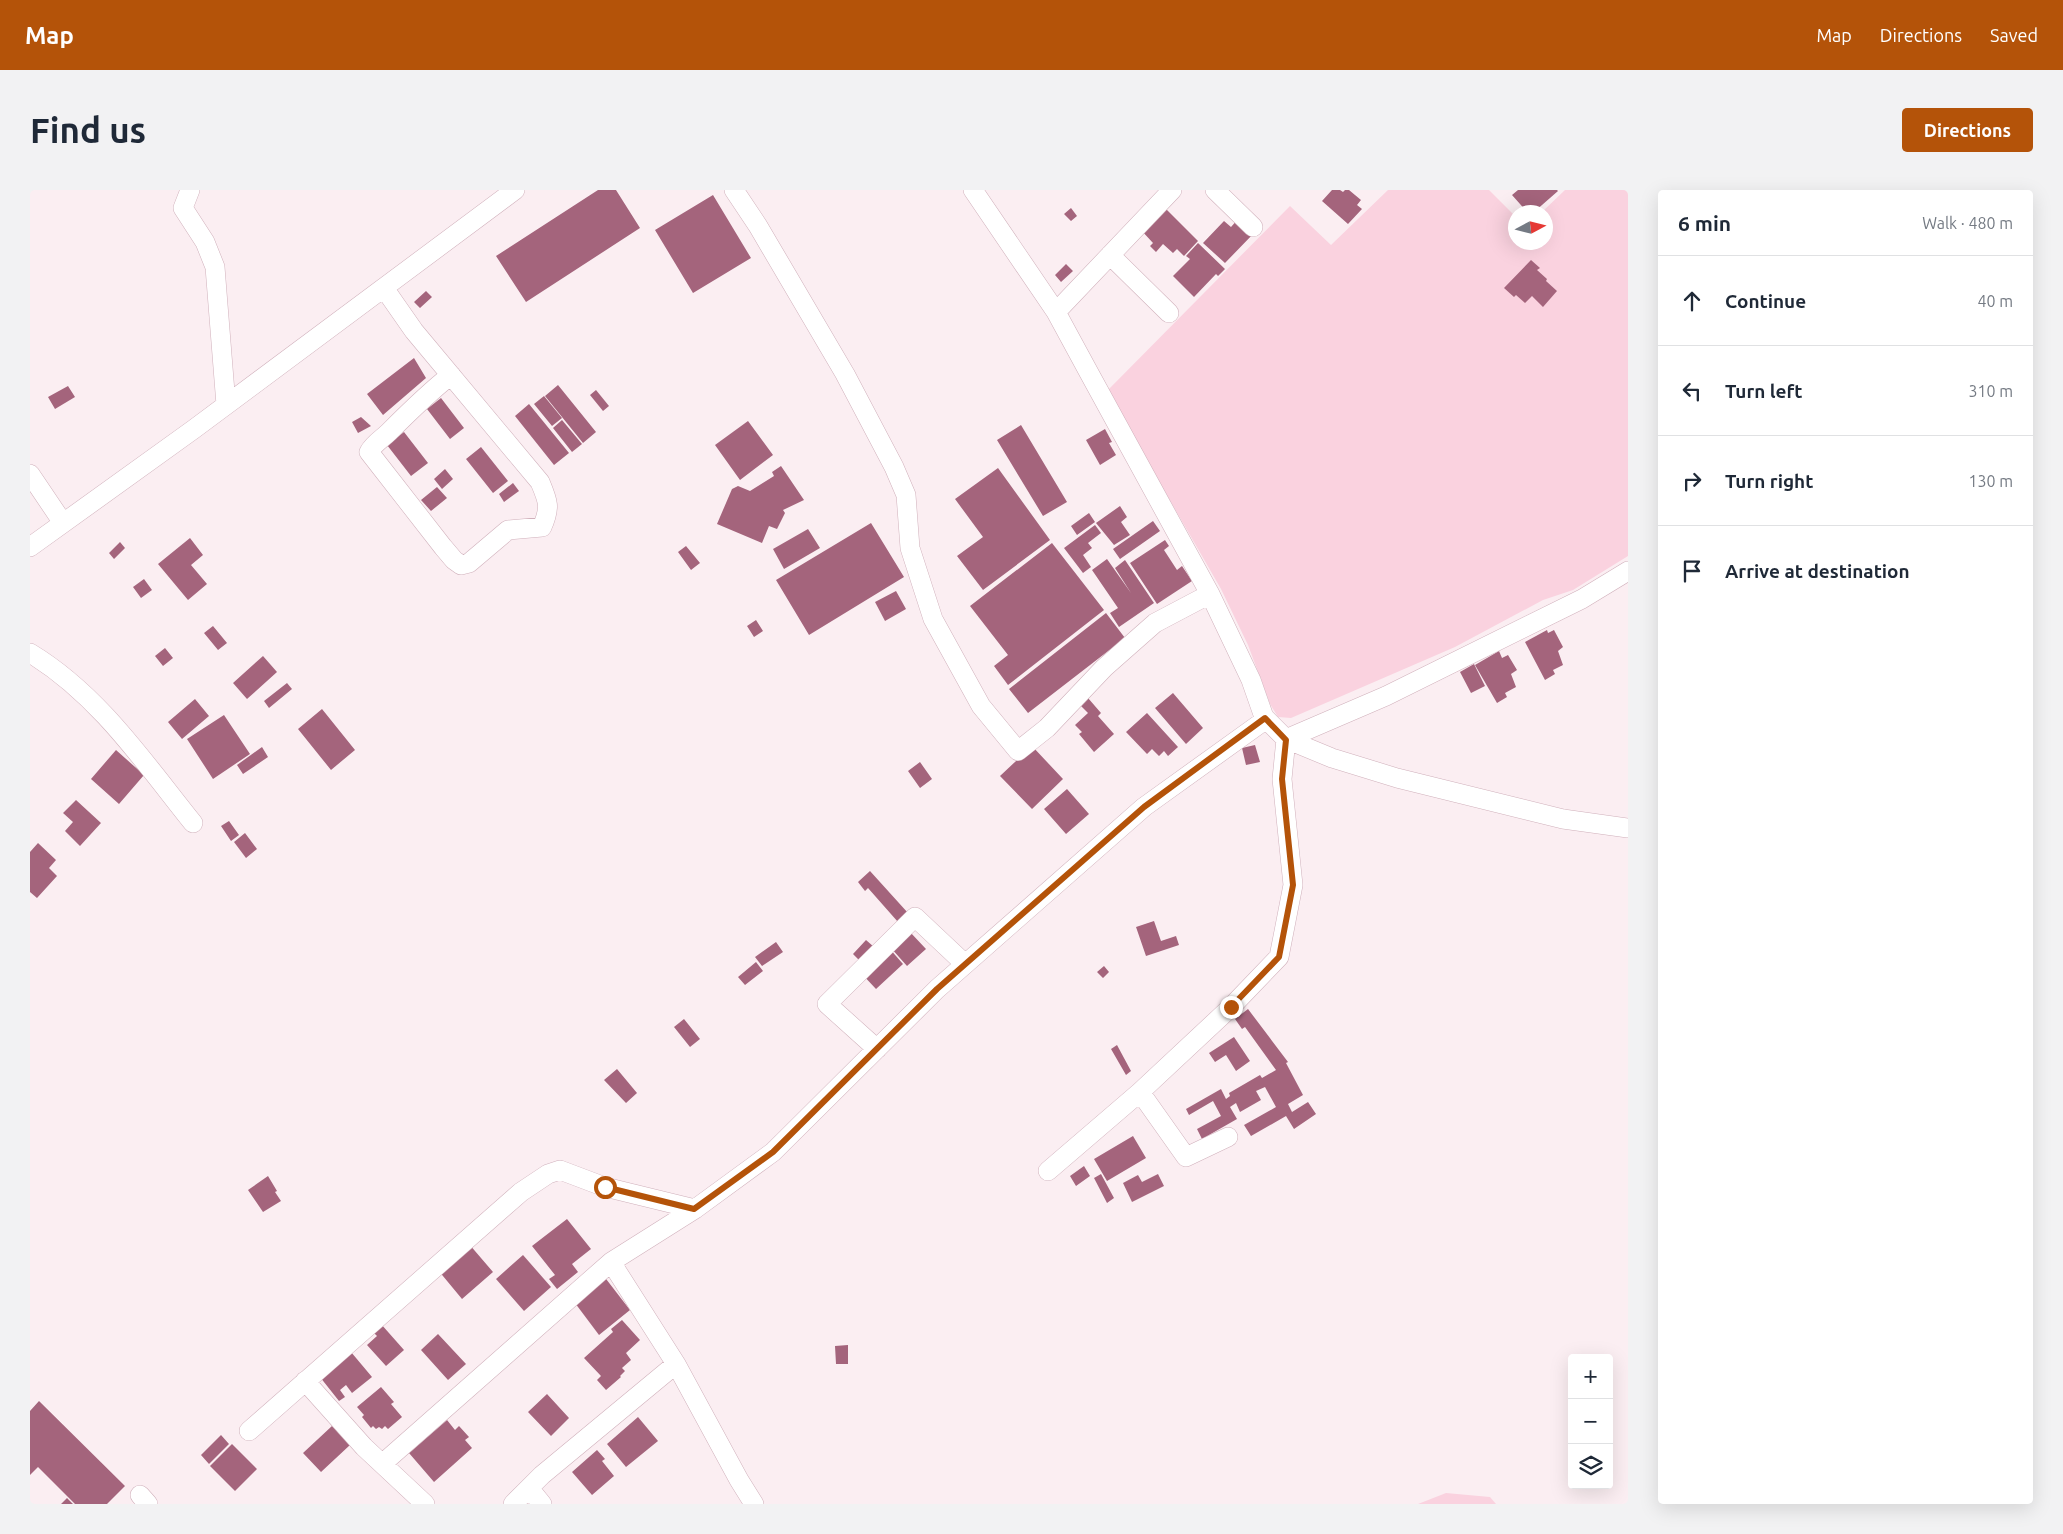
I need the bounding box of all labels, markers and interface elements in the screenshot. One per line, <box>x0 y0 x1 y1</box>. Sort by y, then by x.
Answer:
text: Map <box>25 22 74 49</box>
text: Map <box>1816 25 1852 45</box>
text: Directions <box>1880 25 1962 45</box>
text: Saved <box>1990 25 2038 45</box>
button: Directions <box>1902 108 2033 152</box>
text: Find us <box>30 110 146 150</box>
north arrow <box>1508 205 1553 250</box>
text: 6 min <box>1678 211 1731 235</box>
text: Walk · 480 m <box>1922 214 2013 232</box>
icon: ahead <box>1678 287 1706 315</box>
text: Continue <box>1725 290 1806 312</box>
text: 40 m <box>1977 292 2013 310</box>
icon: left <box>1678 377 1706 405</box>
text: Turn left <box>1725 380 1803 402</box>
text: 310 m <box>1968 382 2013 400</box>
icon: right <box>1678 467 1706 495</box>
text: Turn right <box>1725 470 1813 492</box>
text: 130 m <box>1968 472 2013 490</box>
icon: arrive <box>1678 557 1706 585</box>
text: Arrive at destination <box>1725 560 1910 582</box>
route end <box>1220 996 1243 1019</box>
route start <box>594 1176 617 1199</box>
map controls <box>1568 1354 1613 1489</box>
button: + <box>1568 1354 1613 1399</box>
button: − <box>1568 1399 1613 1444</box>
button: layers <box>1568 1444 1613 1489</box>

